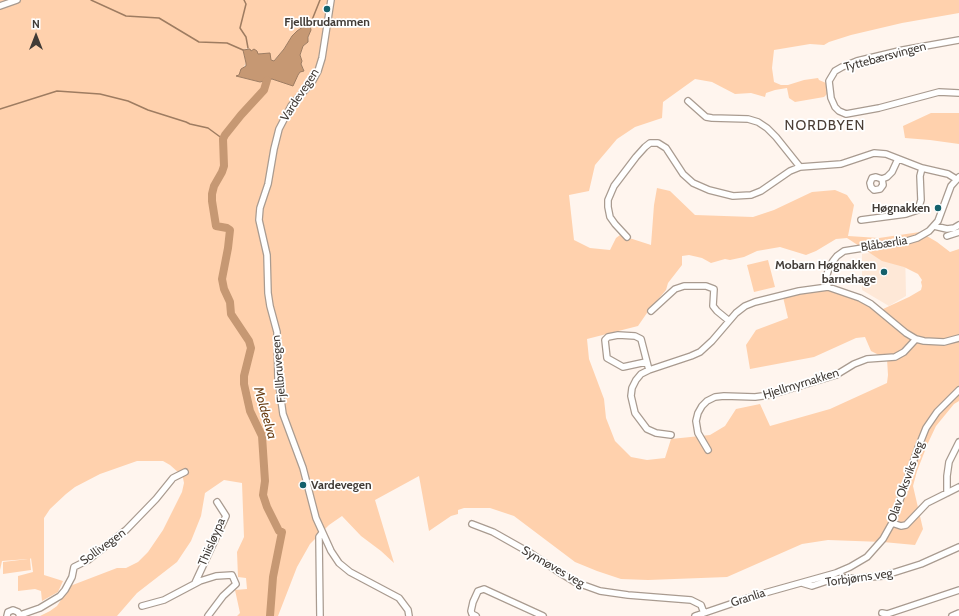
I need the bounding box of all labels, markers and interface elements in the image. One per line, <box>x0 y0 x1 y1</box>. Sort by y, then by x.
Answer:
marker: Fjellbrudammen <box>322 4 332 14</box>
place label: Fjellbrudammen <box>284 15 370 29</box>
north arrow <box>16 16 56 56</box>
text: N <box>32 17 40 31</box>
street label: Tyttebærsvingen <box>842 39 928 75</box>
street label: Vardevegen <box>278 66 322 124</box>
district label: NORDBYEN <box>785 118 865 134</box>
place label: Høgnakken <box>872 201 930 215</box>
marker: Høgnakken <box>933 203 943 213</box>
street label: Blåbærlia <box>860 233 908 255</box>
place label: Mobarn Høgnakken barnehage <box>775 258 876 286</box>
marker: Mobarn Høgnakken barnehage <box>879 267 889 277</box>
street label: Fjellbruvegen <box>269 334 289 404</box>
street label: Hjellmyrnakken <box>761 366 841 402</box>
water label: Moldeelva <box>250 385 280 441</box>
street label: Olav Oksviks veg <box>885 440 927 524</box>
place label: Vardevegen <box>311 478 372 492</box>
marker: Vardevegen <box>298 480 308 490</box>
street label: Thiisløypa <box>195 516 229 568</box>
street label: Sollivegen <box>77 526 129 568</box>
street label: Synnøves veg <box>519 543 587 591</box>
street label: Torbjørns veg <box>824 566 894 590</box>
street label: Granlia <box>729 586 767 610</box>

